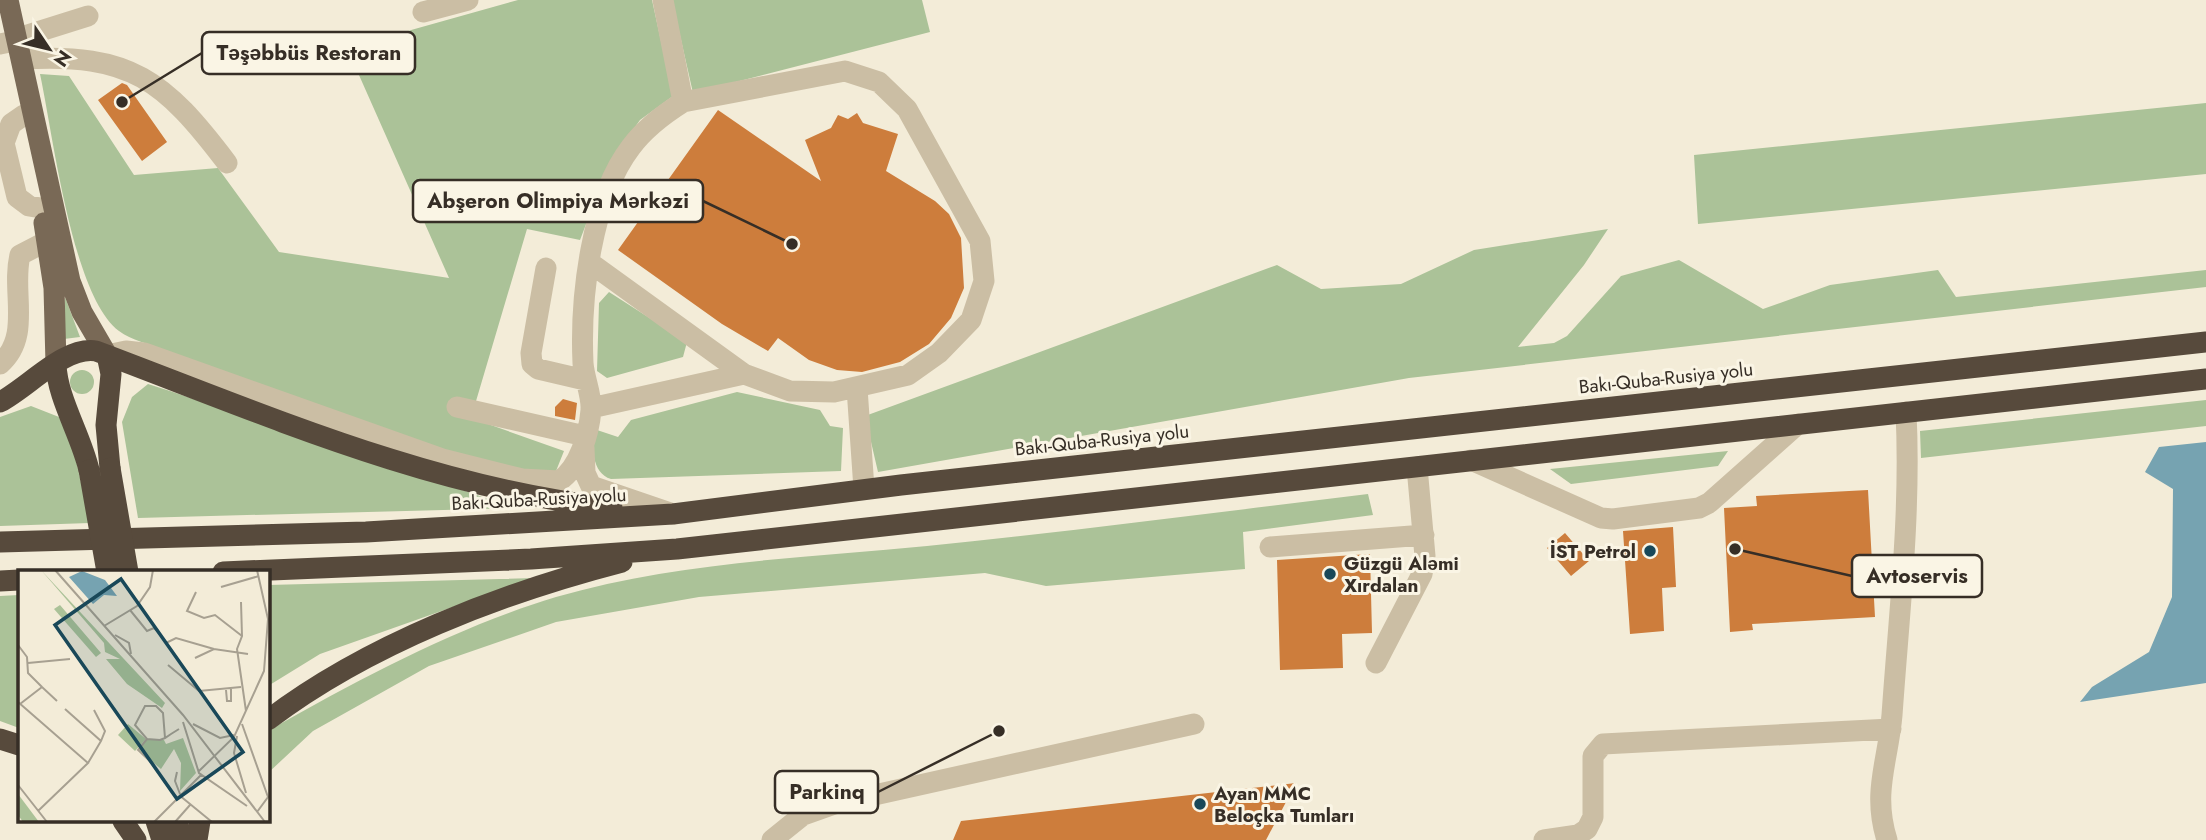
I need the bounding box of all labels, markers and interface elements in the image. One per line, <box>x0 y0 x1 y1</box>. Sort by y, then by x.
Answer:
north arrow <box>14 14 84 84</box>
callout: Təşəbbüs Restoran <box>202 32 415 74</box>
text: Təşəbbüs Restoran <box>217 38 401 68</box>
text: N <box>47 45 78 72</box>
callout: Abşeron Olimpiya Mərkəzi <box>413 180 703 222</box>
text: Abşeron Olimpiya Mərkəzi <box>426 186 689 216</box>
street label: Bakı-Quba-Rusiya yolu <box>1577 355 1755 401</box>
street label: Bakı-Quba-Rusiya yolu <box>1013 417 1191 463</box>
street label: Bakı-Quba-Rusiya yolu <box>451 481 627 517</box>
place label: İST Petrol <box>1550 538 1636 565</box>
marker: İST Petrol <box>1642 543 1658 559</box>
place label: Güzgü Aləmi Xırdalan <box>1344 550 1459 599</box>
callout: Avtoservis <box>1852 555 1982 597</box>
text: Avtoservis <box>1865 561 1968 591</box>
marker: Güzgü Aləmi Xırdalan <box>1322 566 1338 582</box>
inset map <box>18 570 270 822</box>
callout: Parkinq <box>775 771 878 813</box>
text: Parkinq <box>789 777 865 807</box>
place label: Ayan MMC Beloçka Tumları <box>1213 780 1354 829</box>
marker: Ayan MMC Beloçka Tumları <box>1192 796 1208 812</box>

